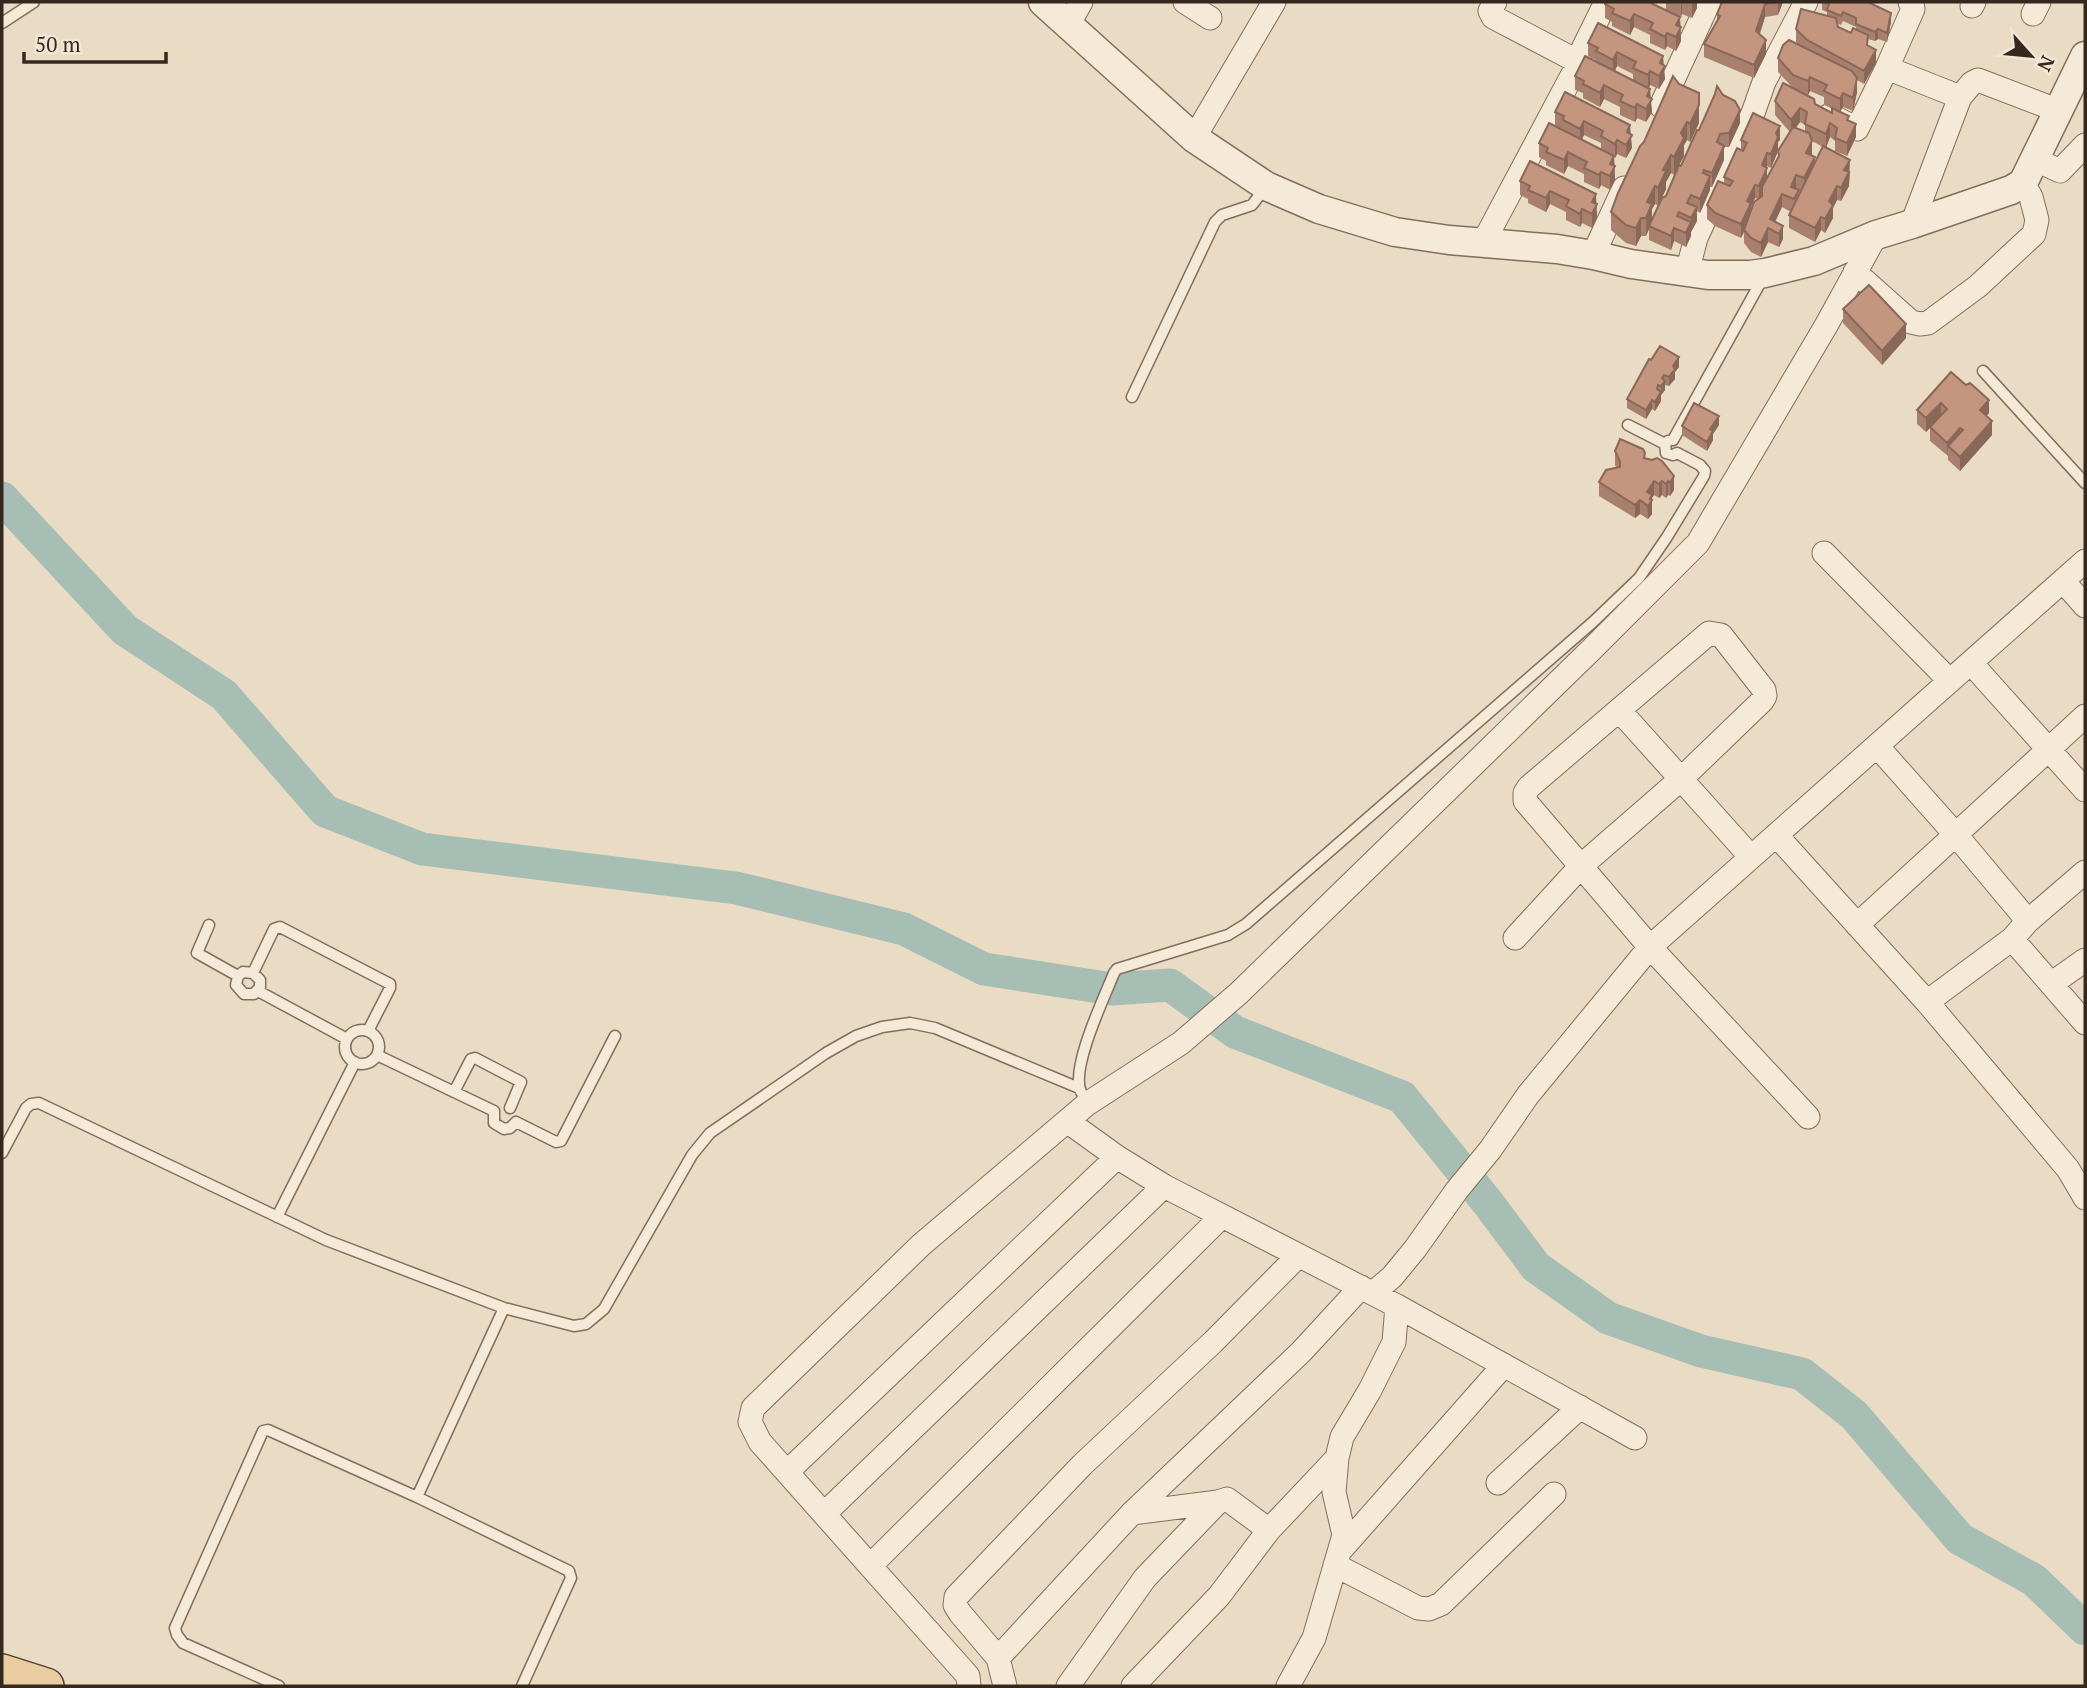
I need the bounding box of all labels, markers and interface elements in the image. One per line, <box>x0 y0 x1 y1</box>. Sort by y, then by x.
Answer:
scale bar <box>24 21 166 65</box>
north arrow <box>1996 21 2066 91</box>
text: 50 m <box>35 30 81 58</box>
text: N <box>2032 52 2061 77</box>

